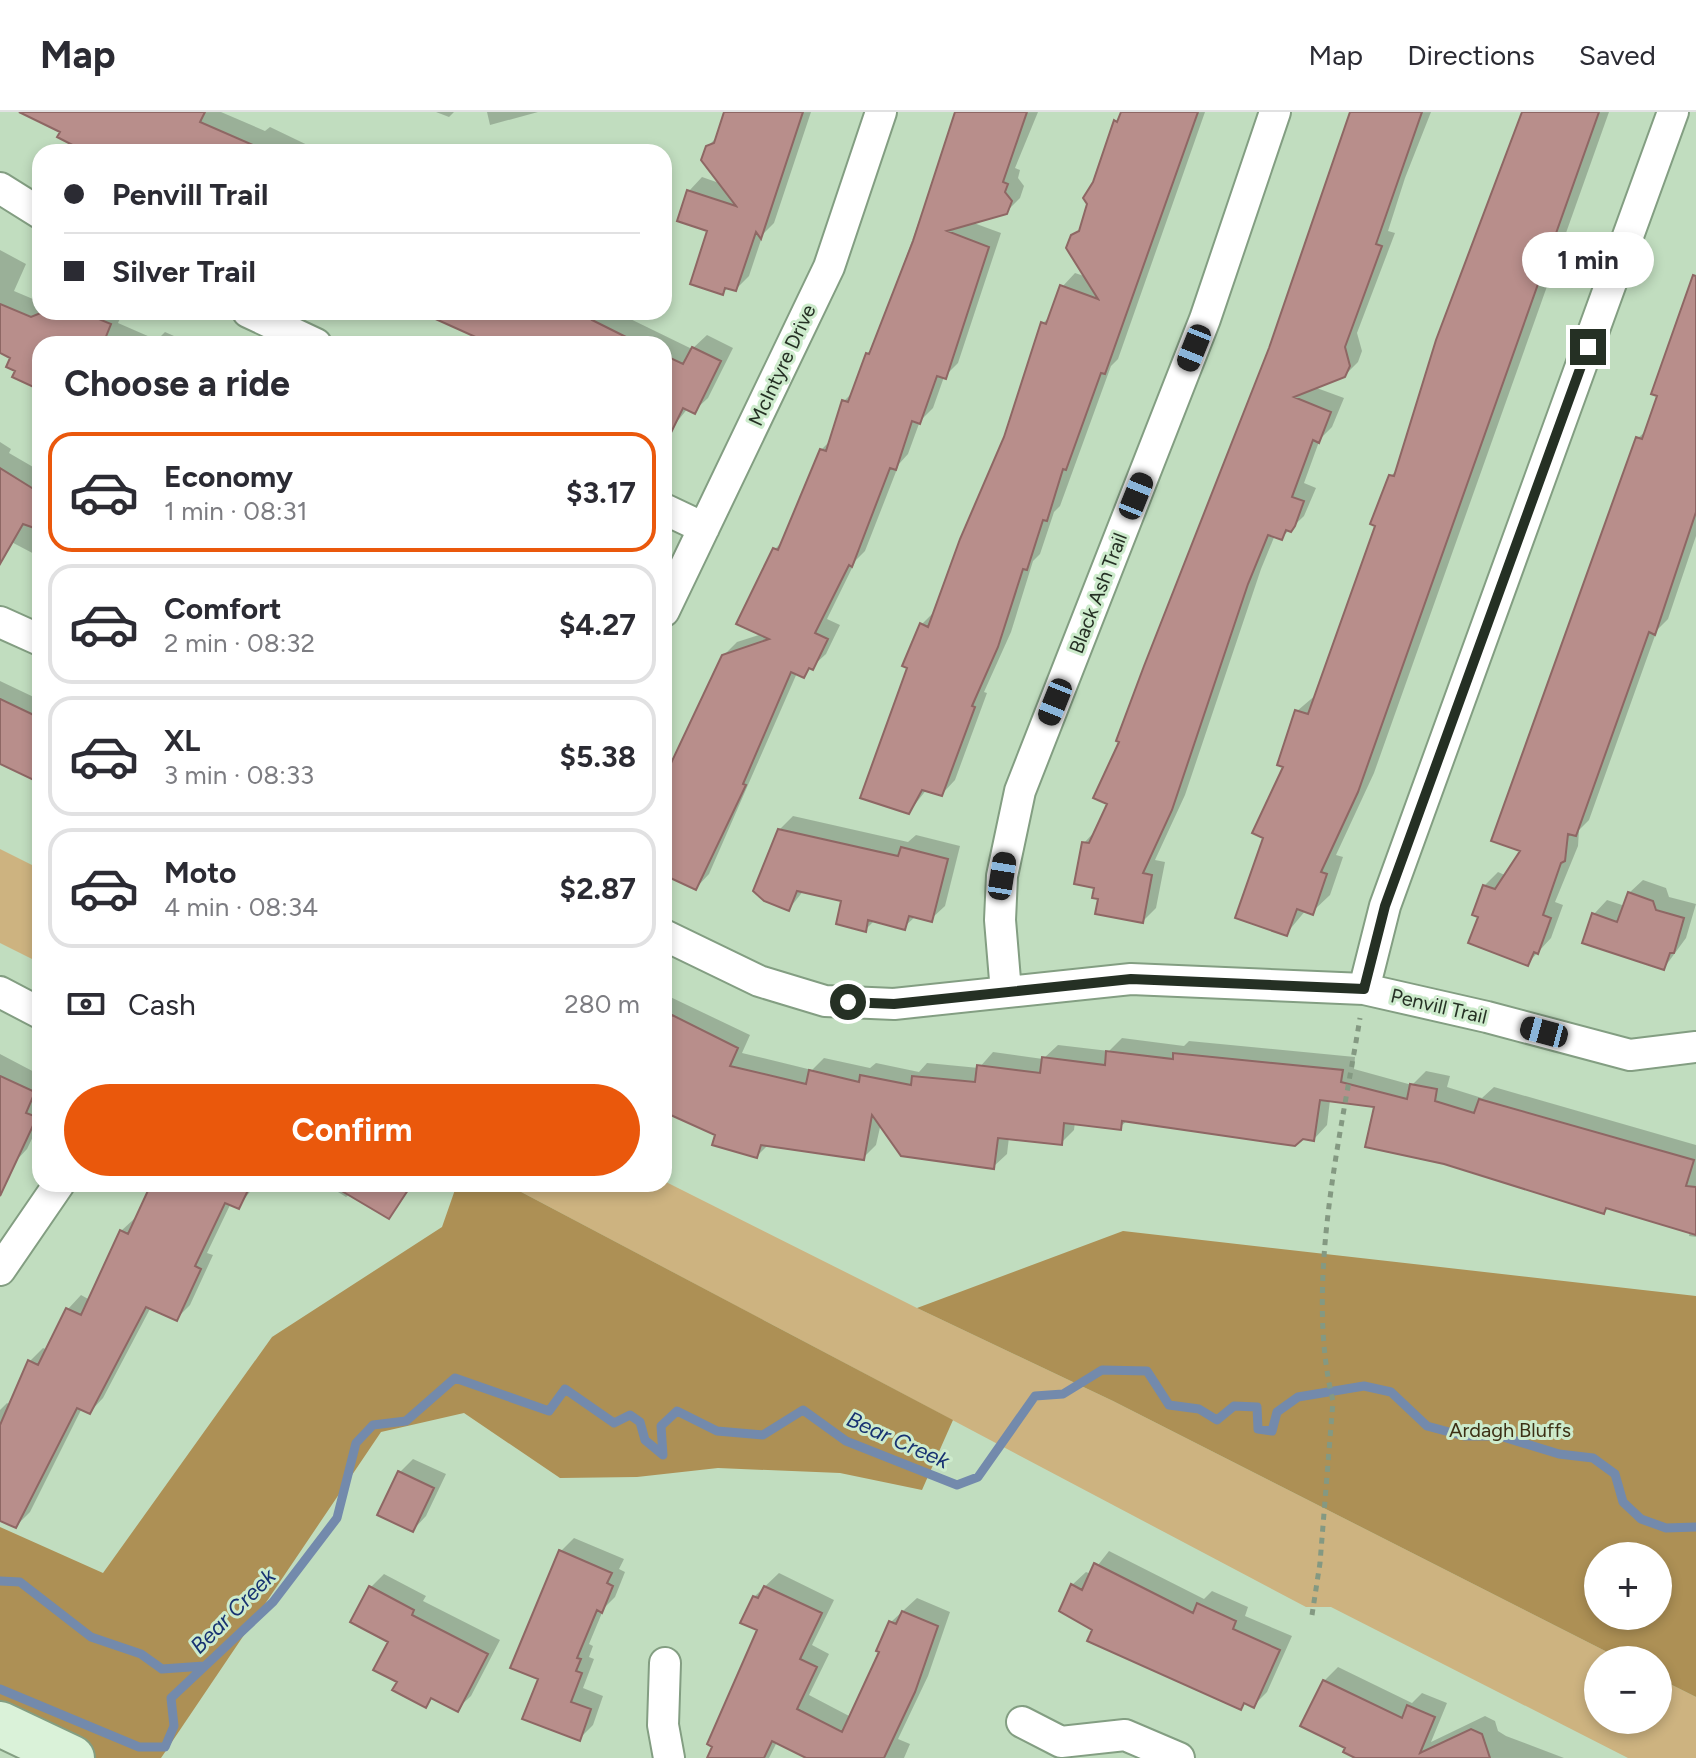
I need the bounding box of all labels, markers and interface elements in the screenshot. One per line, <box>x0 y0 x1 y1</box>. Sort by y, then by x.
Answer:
text: Map <box>40 32 116 78</box>
text: Map <box>1309 38 1363 72</box>
text: Directions <box>1407 38 1535 72</box>
text: Saved <box>1579 38 1656 72</box>
text: Penvill Trail <box>112 176 268 213</box>
callout: 1 min <box>1522 231 1654 287</box>
text: 1 min <box>1557 244 1619 276</box>
text: Silver Trail <box>112 253 256 290</box>
street label: McIntyre Drive <box>743 300 821 430</box>
car <box>1174 321 1214 375</box>
route end <box>1570 329 1606 365</box>
text: Choose a ride <box>64 362 290 405</box>
icon: car <box>68 456 140 528</box>
text: Economy <box>164 458 293 495</box>
car <box>1116 469 1156 523</box>
text: $3.17 <box>566 474 636 511</box>
text: 1 min · 08:31 <box>164 495 307 527</box>
street label: Black Ash Trail <box>1064 529 1132 657</box>
icon: car <box>68 588 140 660</box>
text: Comfort <box>164 590 282 627</box>
text: $4.27 <box>559 606 636 643</box>
text: 2 min · 08:32 <box>164 627 315 659</box>
car <box>1035 675 1075 729</box>
icon: car <box>68 720 140 792</box>
text: XL <box>164 722 200 759</box>
text: $5.38 <box>559 738 636 775</box>
text: 3 min · 08:33 <box>164 759 314 791</box>
car <box>986 850 1018 902</box>
icon: car <box>68 852 140 924</box>
text: Moto <box>164 854 236 891</box>
text: $2.87 <box>560 870 636 907</box>
text: 4 min · 08:34 <box>164 891 318 923</box>
icon: cash <box>64 982 108 1026</box>
street label: Penvill Trail <box>1388 983 1490 1029</box>
route start <box>830 984 866 1020</box>
text: Cash <box>128 986 196 1023</box>
text: 280 m <box>564 988 640 1020</box>
car <box>1518 1014 1570 1050</box>
button: Confirm <box>64 1084 640 1176</box>
water label: Bear Creek <box>843 1405 955 1475</box>
park label: Ardagh Bluffs <box>1449 1418 1571 1442</box>
map controls <box>1584 1542 1672 1734</box>
button: + <box>1584 1542 1672 1630</box>
water label: Bear Creek <box>185 1562 282 1659</box>
button: − <box>1584 1646 1672 1734</box>

